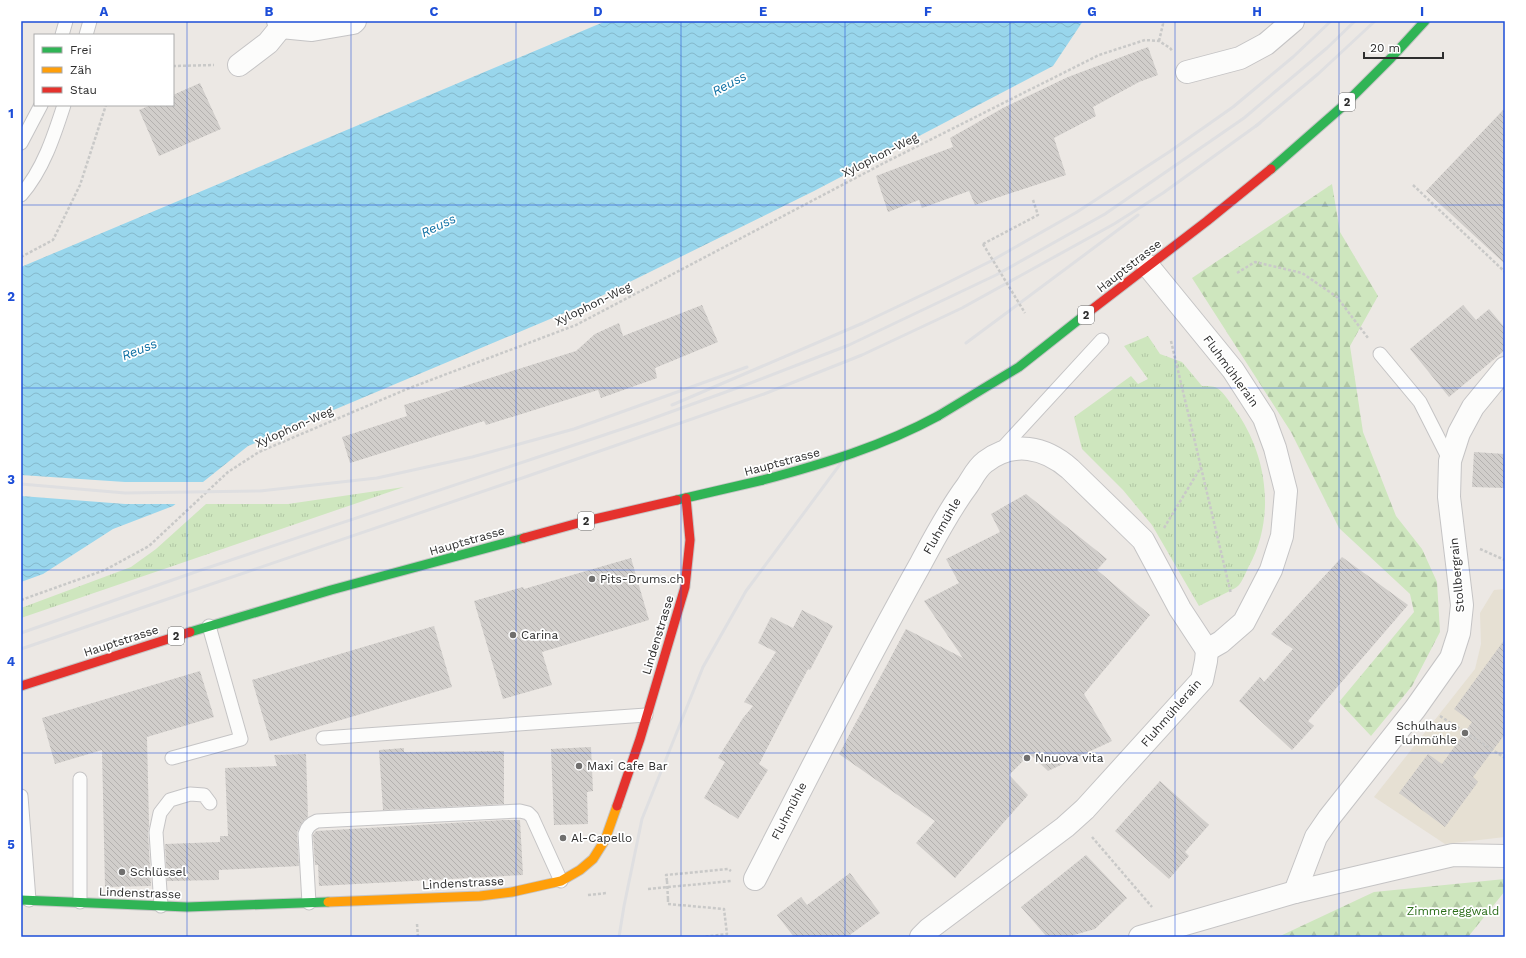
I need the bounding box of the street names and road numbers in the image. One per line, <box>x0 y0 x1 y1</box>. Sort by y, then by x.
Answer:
road number: 2 <box>1339 93 1355 111</box>
street label: Xylophon-Weg <box>840 130 921 180</box>
street label: Hauptstrasse <box>1094 236 1164 295</box>
street label: Xylophon-Weg <box>552 279 634 329</box>
road number: 2 <box>1078 306 1094 324</box>
street label: Fluhmühlerain <box>1200 333 1262 409</box>
street label: Xylophon-Weg <box>253 403 336 450</box>
street label: Hauptstrasse <box>743 445 821 479</box>
street label: Fluhmühle <box>920 495 964 557</box>
road number: 2 <box>578 512 594 530</box>
street label: Hauptstrasse <box>428 524 506 558</box>
street label: Stollbergrain <box>1447 537 1467 613</box>
street label: Lindenstrasse <box>639 594 677 676</box>
street label: Hauptstrasse <box>82 622 160 660</box>
road number: 2 <box>168 627 184 645</box>
street label: Fluhmühlerain <box>1138 676 1204 750</box>
street label: Fluhmühle <box>769 780 809 842</box>
street label: Lindenstrasse <box>422 874 504 892</box>
street label: Lindenstrasse <box>99 885 181 901</box>

